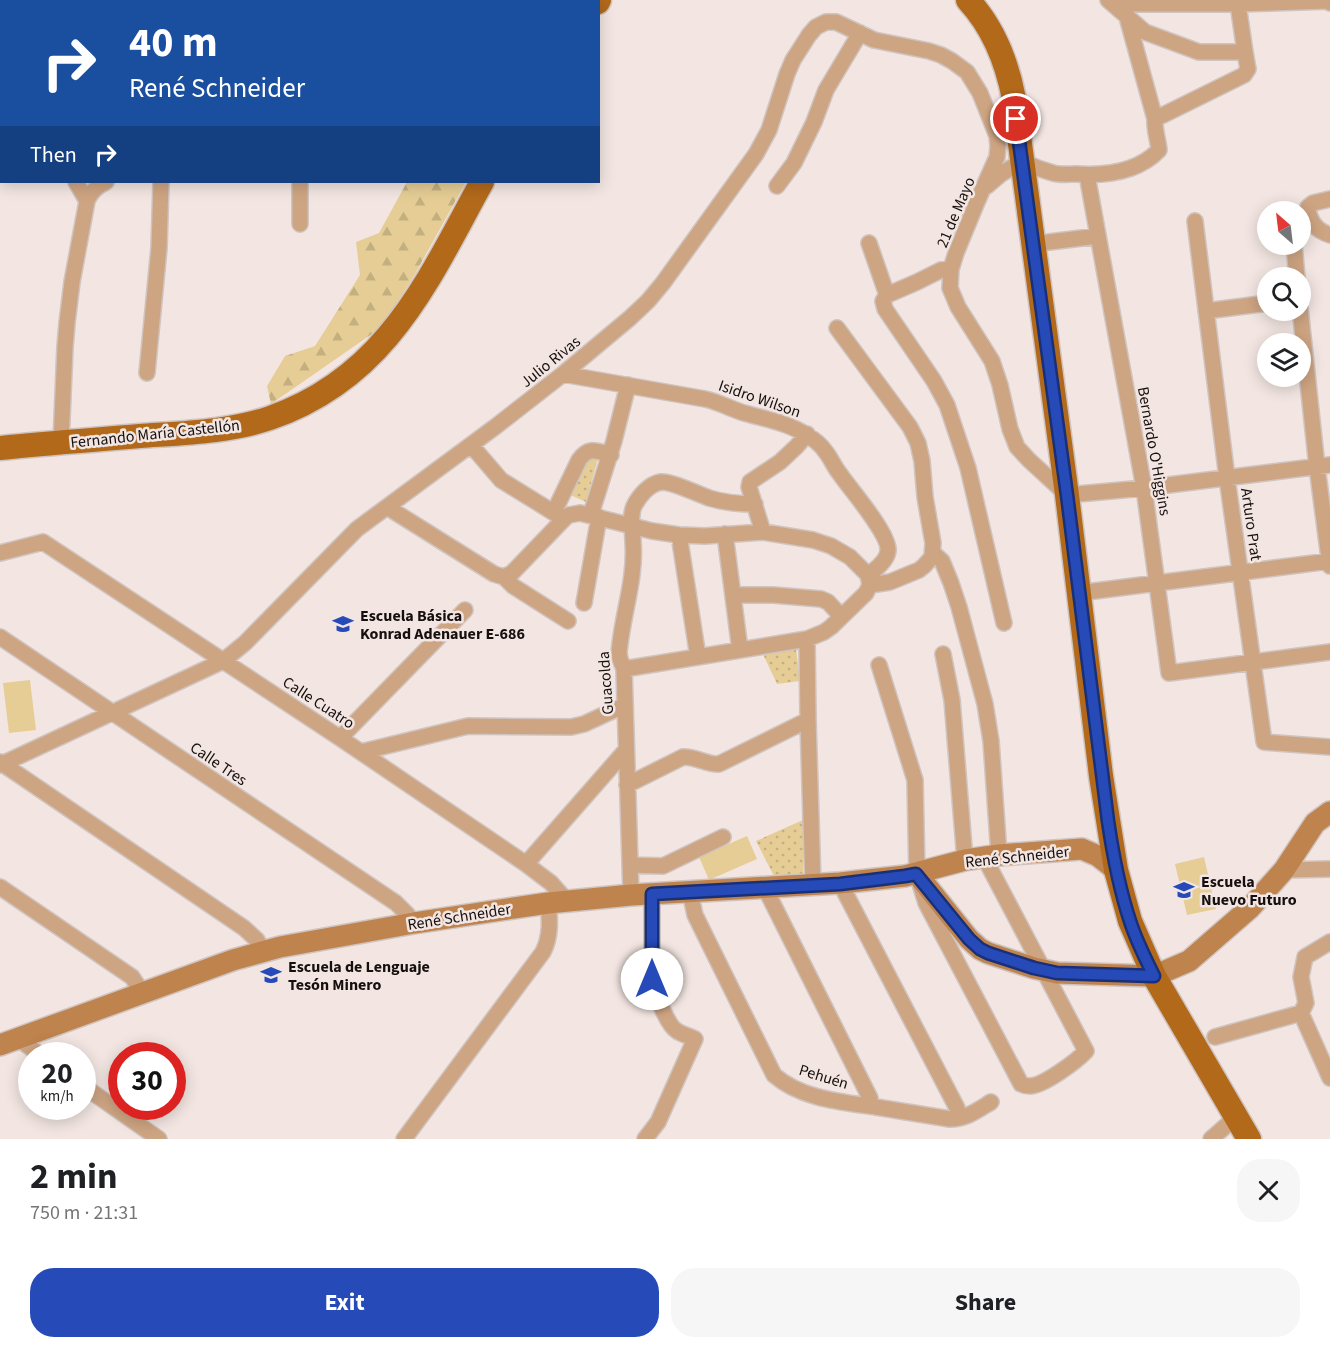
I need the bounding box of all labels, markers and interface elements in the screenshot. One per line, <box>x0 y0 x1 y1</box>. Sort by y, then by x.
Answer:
text: 40 m <box>129 13 218 73</box>
icon: right <box>30 24 108 102</box>
text: René Schneider <box>129 69 305 108</box>
pin <box>990 93 1041 144</box>
icon: arrive <box>999 102 1032 135</box>
icon: right <box>89 138 122 171</box>
text: Then <box>30 139 77 171</box>
street label: 21 de Mayo <box>931 174 981 251</box>
north arrow <box>1257 201 1311 255</box>
map controls <box>1257 201 1311 387</box>
button: search <box>1257 267 1311 321</box>
street label: Julio Rivas <box>516 331 585 393</box>
button: layers <box>1257 333 1311 387</box>
street label: Isidro Wilson <box>716 375 804 423</box>
street label: Bernardo O'Higgins <box>1132 385 1176 518</box>
street label: Fernando María Castellón <box>69 414 241 454</box>
street label: Arturo Prat <box>1235 486 1267 562</box>
place label: Escuela Básica Konrad Adenauer E-686 <box>360 605 525 645</box>
school or university icon: Escuela Básica Konrad Adenauer E-686 <box>331 612 355 636</box>
street label: Guacolda <box>593 651 619 715</box>
street label: Calle Cuatro <box>278 671 359 734</box>
street label: Calle Tres <box>186 737 252 791</box>
street label: René Schneider <box>964 841 1071 873</box>
place label: Escuela Nuevo Futuro <box>1201 871 1297 911</box>
school or university icon: Escuela Nuevo Futuro <box>1172 878 1196 902</box>
street label: René Schneider <box>406 898 513 936</box>
position arrow <box>620 947 684 1011</box>
place label: Escuela de Lenguaje Tesón Minero <box>288 956 430 996</box>
school or university icon: Escuela de Lenguaje Tesón Minero <box>259 963 283 987</box>
speed limit sign: 30 <box>108 1042 186 1120</box>
text: 20 <box>41 1052 73 1095</box>
street label: Pehuén <box>796 1059 851 1095</box>
text: km/h <box>40 1086 74 1107</box>
text: 2 min <box>30 1151 118 1202</box>
button: close <box>1237 1159 1300 1222</box>
text: 750 m · 21:31 <box>30 1199 138 1227</box>
button: Exit <box>30 1268 659 1337</box>
button: Share <box>671 1268 1300 1337</box>

